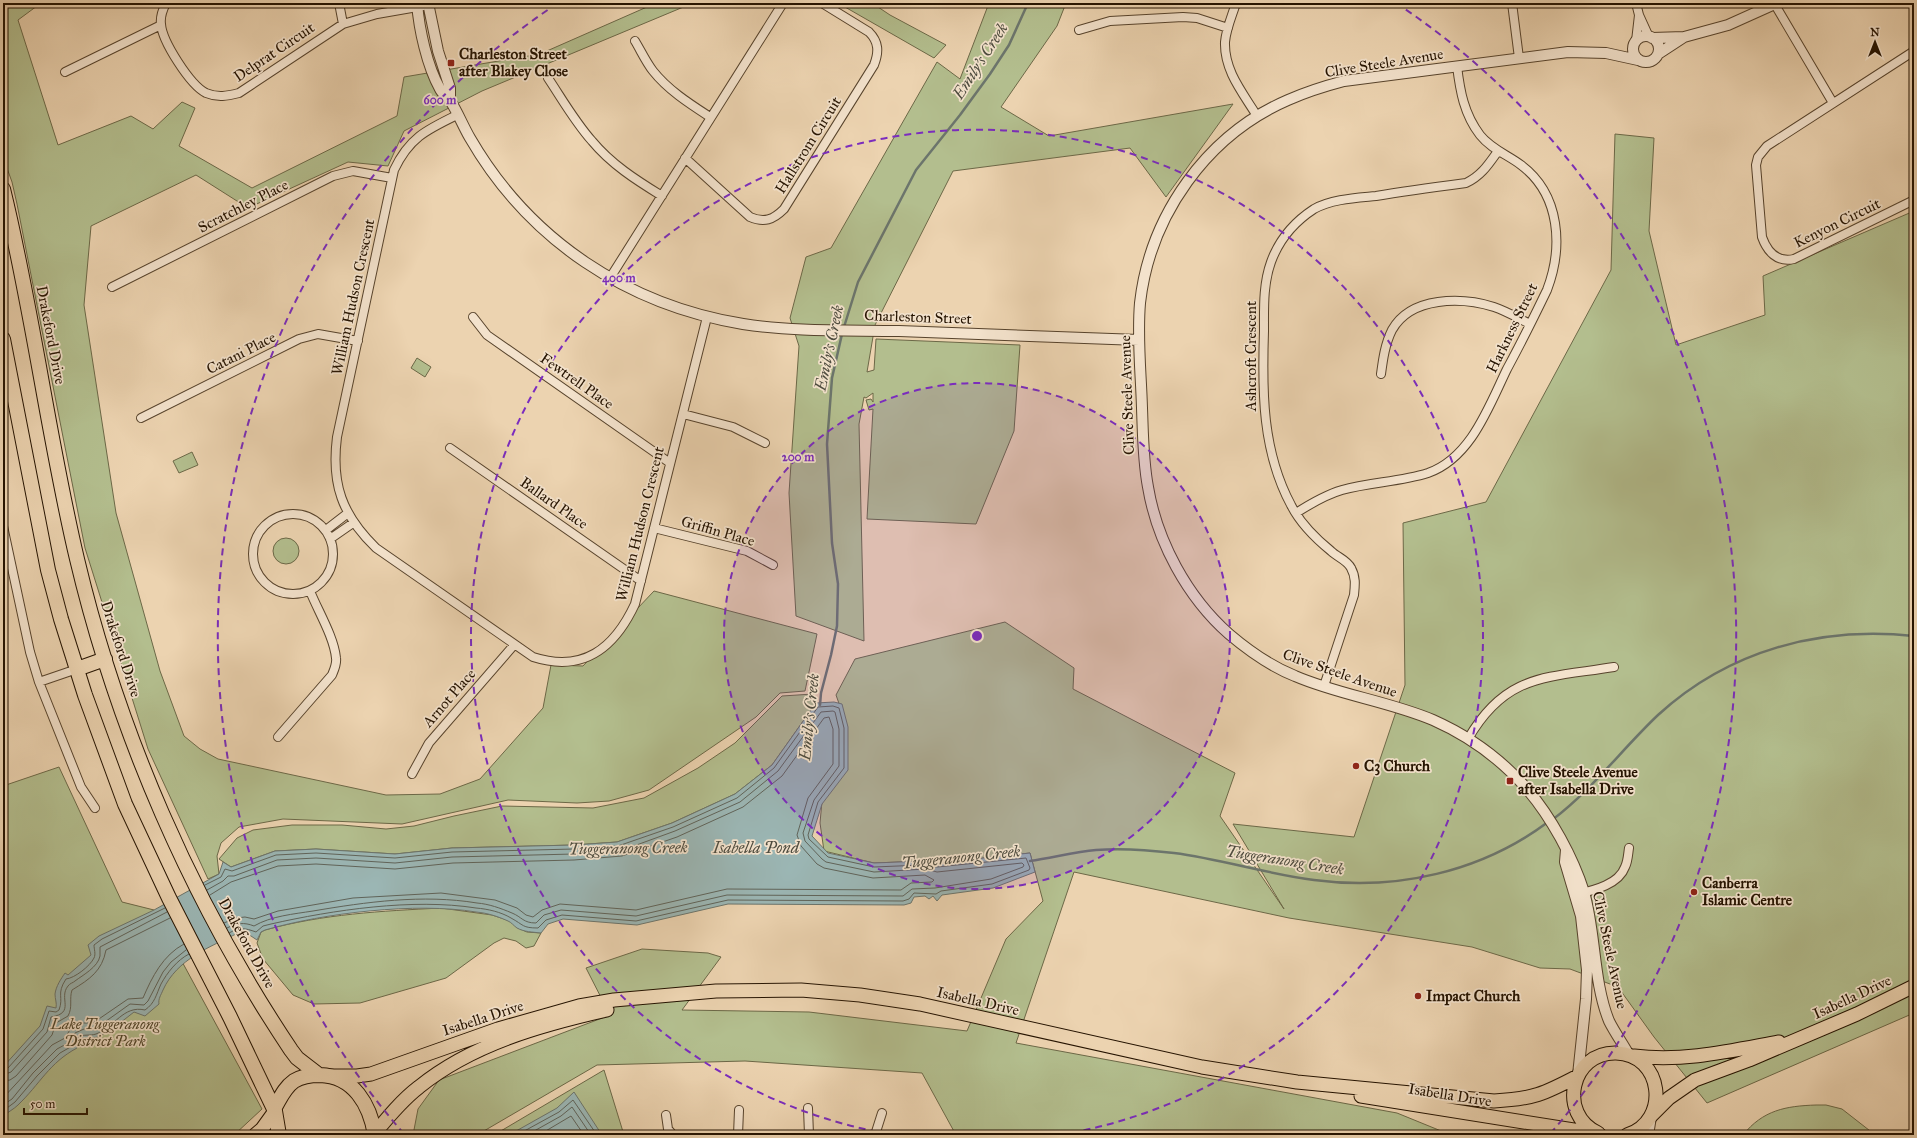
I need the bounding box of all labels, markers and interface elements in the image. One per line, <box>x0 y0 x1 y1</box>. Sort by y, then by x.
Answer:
street label: Delprat Circuit <box>230 18 318 86</box>
water label: Emily's Creek <box>948 19 1012 104</box>
north arrow <box>1855 22 1895 62</box>
text: N <box>1870 26 1880 39</box>
place label: Charleston Street after Blakey Close <box>459 45 569 81</box>
street label: Clive Steele Avenue <box>1323 45 1445 81</box>
marker: Charleston Street after Blakey Close <box>446 58 456 68</box>
text: 600 m <box>424 93 457 107</box>
street label: Hallstrom Circuit <box>771 93 845 197</box>
street label: Scratchley Place <box>195 176 291 236</box>
street label: Kenyon Circuit <box>1791 194 1884 252</box>
street label: William Hudson Crescent <box>328 217 378 377</box>
text: 400 m <box>602 271 637 286</box>
street label: Harkness Street <box>1483 280 1542 376</box>
street label: Drakeford Drive <box>33 284 69 386</box>
street label: Ashcroft Crescent <box>1242 300 1260 412</box>
water label: Emily's Creek <box>810 303 847 394</box>
street label: Charleston Street <box>864 306 973 328</box>
street label: Catani Place <box>203 328 279 378</box>
street label: Clive Steele Avenue <box>1116 335 1138 455</box>
street label: Fewtrell Place <box>537 349 617 413</box>
street label: William Hudson Crescent <box>612 444 668 603</box>
text: 200 m <box>782 450 815 464</box>
street label: Ballard Place <box>517 473 591 533</box>
street label: Griffin Place <box>679 512 757 550</box>
street label: Drakeford Drive <box>97 598 145 700</box>
centre of rings <box>970 629 984 643</box>
street label: Clive Steele Avenue <box>1280 645 1400 701</box>
street label: Arnot Place <box>418 665 479 732</box>
water label: Emily's Creek <box>795 673 823 762</box>
place label: C3 Church <box>1364 757 1431 776</box>
marker: C3 Church <box>1351 761 1361 771</box>
place label: Clive Steele Avenue after Isabella Drive <box>1518 763 1638 798</box>
marker: Clive Steele Avenue after Isabella Drive <box>1505 776 1515 786</box>
water label: Tuggeranong Creek <box>568 837 688 859</box>
water label: Isabella Pond <box>712 838 801 857</box>
water label: Tuggeranong Creek <box>901 841 1021 873</box>
water label: Tuggeranong Creek <box>1225 841 1345 879</box>
place label: Canberra Islamic Centre <box>1702 874 1793 909</box>
marker: Canberra Islamic Centre <box>1689 887 1699 897</box>
street label: Clive Steele Avenue <box>1589 890 1631 1010</box>
street label: Drakeford Drive <box>215 895 279 991</box>
street label: Isabella Drive <box>1810 971 1894 1023</box>
street label: Isabella Drive <box>935 983 1021 1019</box>
place label: Impact Church <box>1426 987 1521 1006</box>
marker: Impact Church <box>1413 991 1423 1001</box>
street label: Isabella Drive <box>440 996 526 1040</box>
park label: Lake Tuggeranong District Park <box>50 1015 160 1050</box>
street label: Isabella Drive <box>1407 1080 1493 1110</box>
scale bar <box>24 1090 87 1116</box>
text: 50 m <box>30 1097 55 1111</box>

